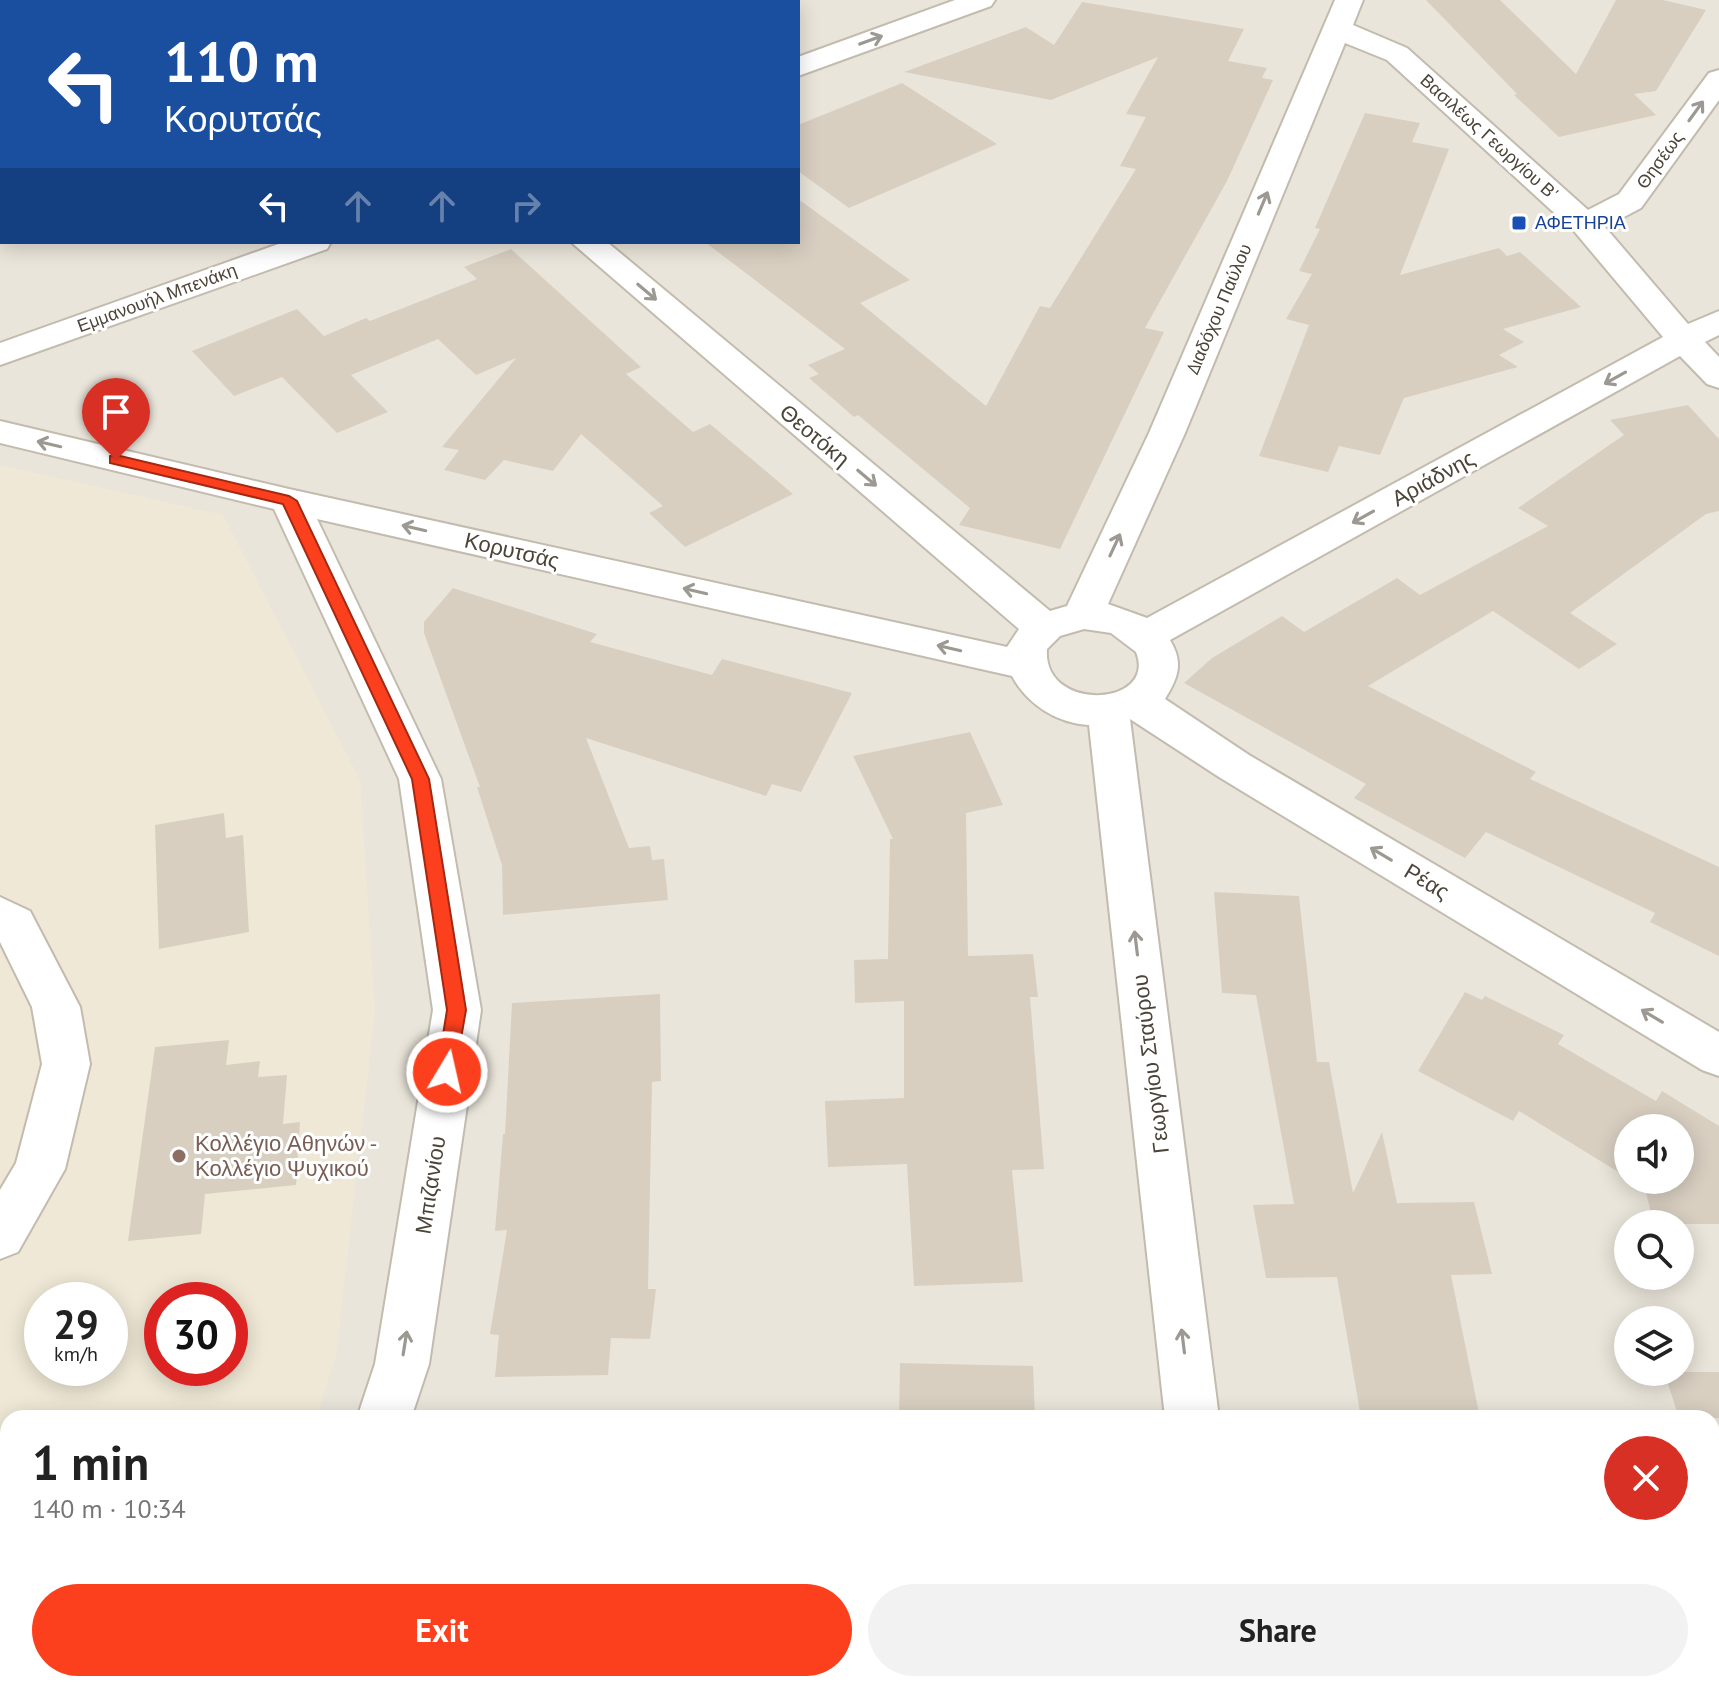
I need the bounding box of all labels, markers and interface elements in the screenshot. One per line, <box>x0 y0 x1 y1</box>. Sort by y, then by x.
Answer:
text: 110 m <box>164 25 319 97</box>
icon: left <box>32 32 136 136</box>
one-way arrow <box>858 32 883 46</box>
street label: Βασιλέως Γεωργίου Β' <box>1416 69 1563 205</box>
text: Κορυτσάς <box>164 95 322 142</box>
one-way arrow <box>1687 100 1704 122</box>
street label: Θησέως <box>1631 126 1688 193</box>
icon: left <box>252 184 296 228</box>
icon: ahead <box>336 184 380 228</box>
icon: ahead <box>420 184 464 228</box>
icon: right <box>504 184 548 228</box>
one-way arrow <box>1257 191 1272 216</box>
place label: ΑΦΕΤΗΡΙΑ <box>1535 211 1626 234</box>
marker: ΑΦΕΤΗΡΙΑ <box>1510 214 1528 232</box>
street label: Διαδόχου Παύλου <box>1181 240 1256 378</box>
street label: Εμμανουήλ Μπενάκη <box>74 258 240 337</box>
one-way arrow <box>636 283 657 301</box>
one-way arrow <box>1604 371 1628 386</box>
pin <box>82 378 150 460</box>
icon: arrive <box>94 390 138 434</box>
street label: Θεοτόκη <box>774 398 856 472</box>
one-way arrow <box>37 436 63 451</box>
street label: Αριάδνης <box>1386 444 1480 512</box>
one-way arrow <box>856 469 876 487</box>
one-way arrow <box>1352 509 1375 525</box>
one-way arrow <box>401 520 427 535</box>
street label: Κορυτσάς <box>462 526 562 574</box>
one-way arrow <box>1108 533 1123 557</box>
one-way arrow <box>683 583 708 598</box>
one-way arrow <box>936 640 962 655</box>
one-way arrow <box>1370 845 1393 861</box>
street label: Ρέας <box>1399 857 1455 905</box>
one-way arrow <box>1128 931 1143 956</box>
street label: Γεωργίου Σταύρου <box>1125 973 1175 1155</box>
one-way arrow <box>1641 1008 1664 1024</box>
position arrow <box>405 1030 489 1114</box>
map controls <box>1614 1114 1694 1386</box>
button: sound <box>1614 1114 1694 1194</box>
place label: Κολλέγιο Αθηνών - Κολλέγιο Ψυχικού <box>195 1129 377 1182</box>
street label: Μπιζανίου <box>408 1134 452 1236</box>
marker: Κολλέγιο Αθηνών - Κολλέγιο Ψυχικού <box>170 1147 188 1165</box>
button: search <box>1614 1210 1694 1290</box>
speed limit sign: 30 <box>144 1282 248 1386</box>
text: 29 <box>53 1298 99 1350</box>
button: layers <box>1614 1306 1694 1386</box>
one-way arrow <box>1175 1328 1190 1354</box>
one-way arrow <box>399 1331 414 1356</box>
text: km/h <box>54 1341 98 1367</box>
text: 1 min <box>32 1431 149 1493</box>
button: close <box>1604 1436 1688 1520</box>
text: 140 m · 10:34 <box>32 1492 186 1525</box>
button: Exit <box>32 1584 852 1676</box>
button: Share <box>868 1584 1688 1676</box>

